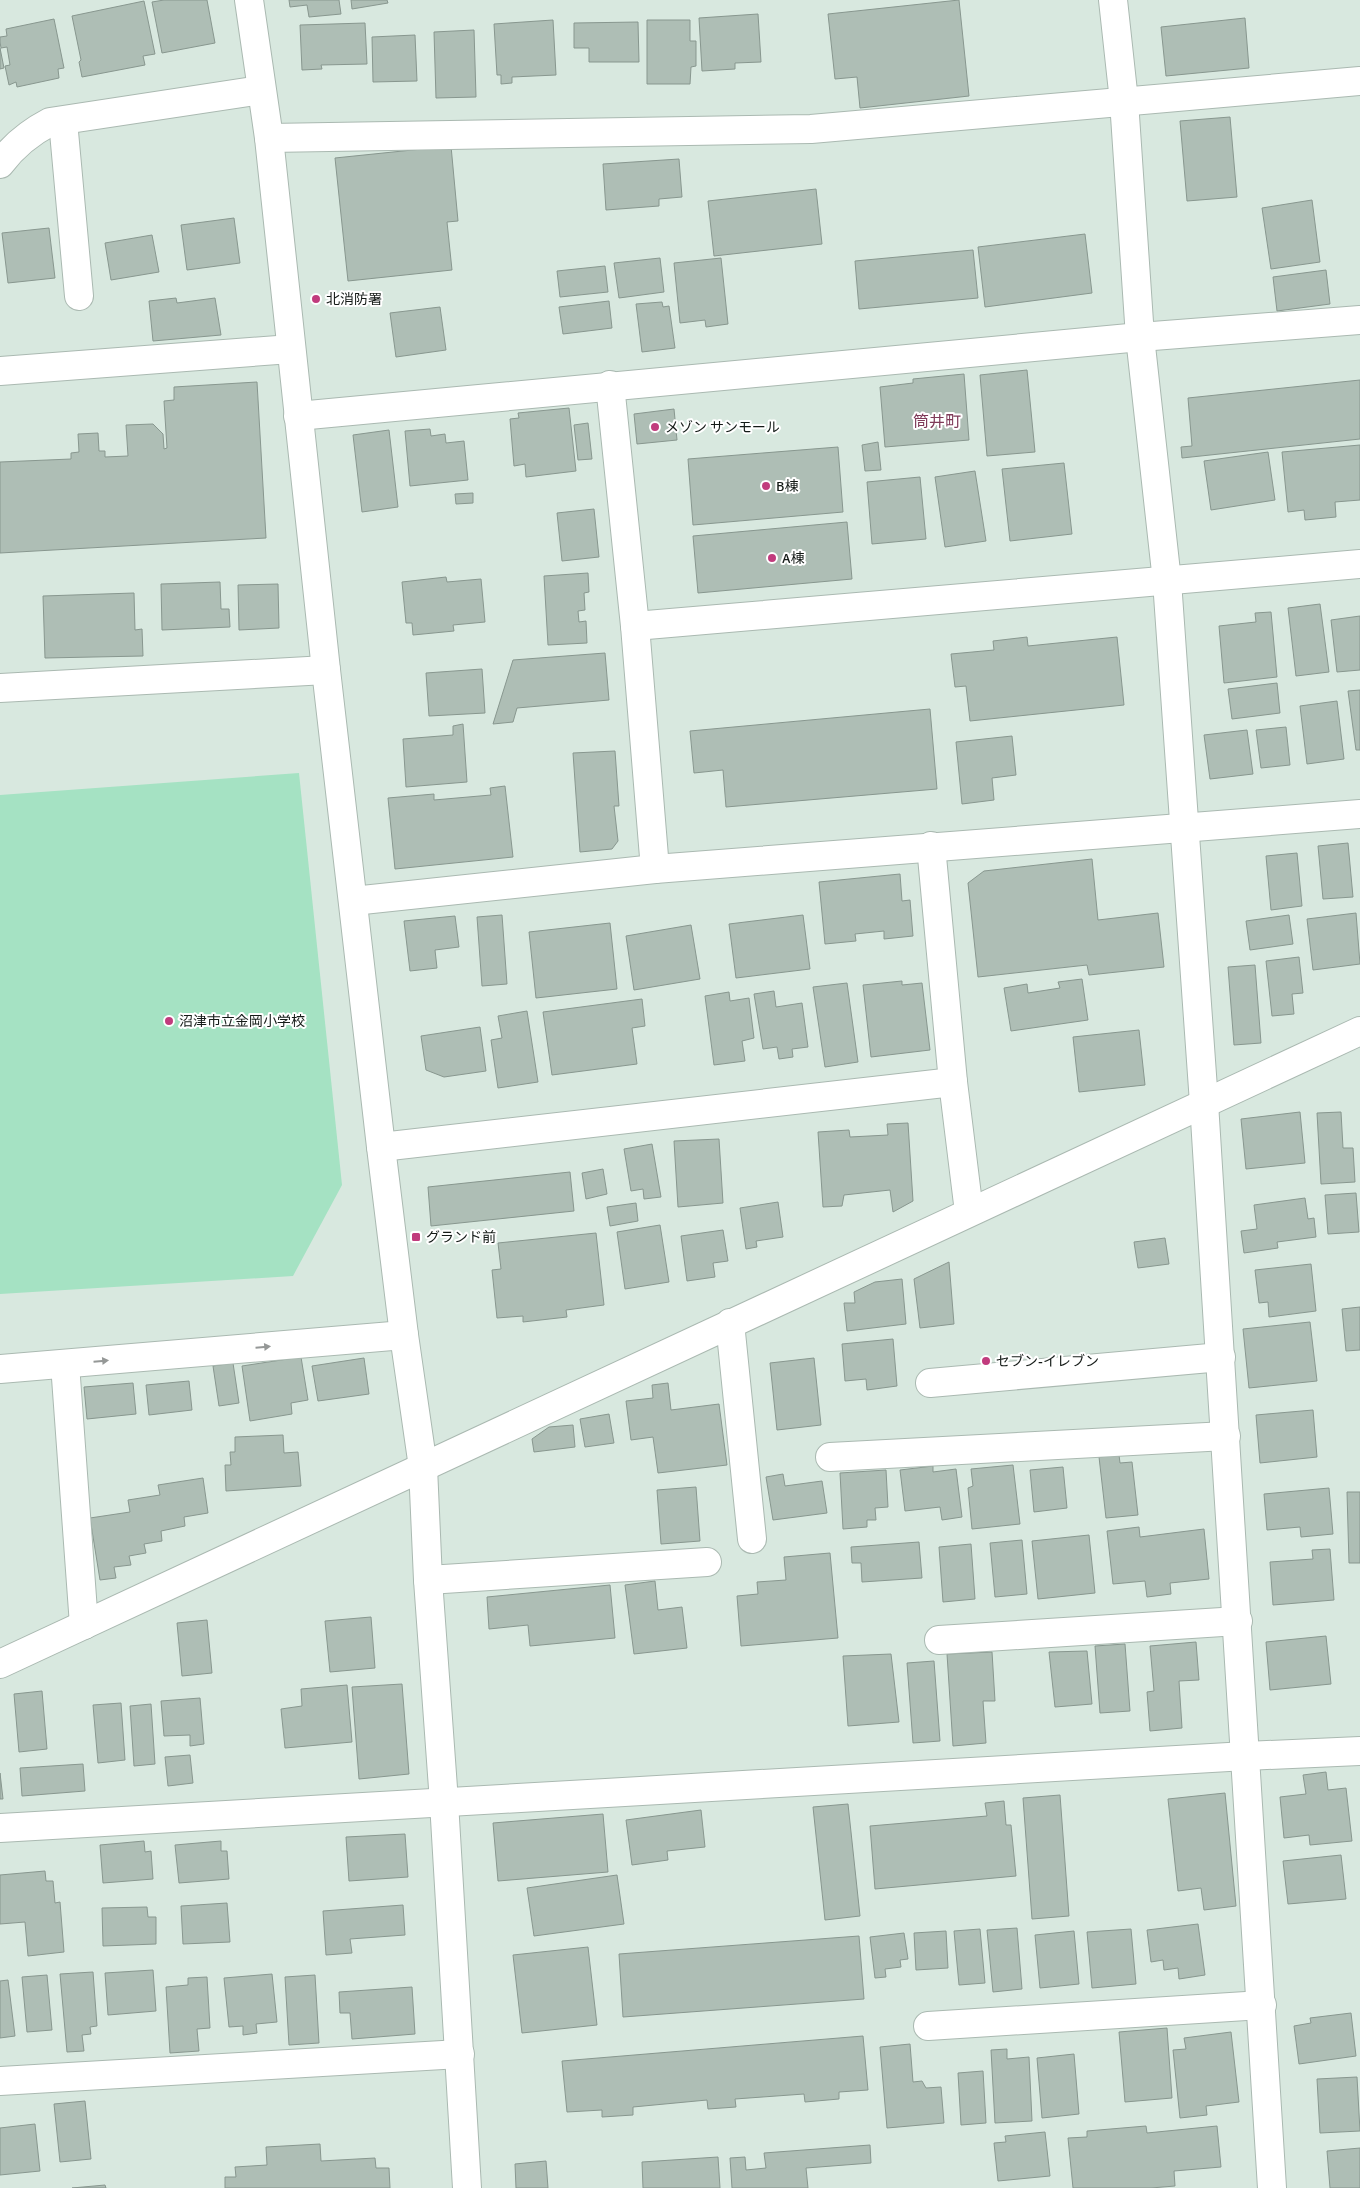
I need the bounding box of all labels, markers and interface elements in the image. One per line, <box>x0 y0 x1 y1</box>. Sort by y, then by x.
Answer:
place label: 北消防署 <box>326 291 382 308</box>
marker: 北消防署 <box>310 293 322 305</box>
district label: 筒井町 <box>913 412 961 432</box>
place label: メゾン サンモール <box>665 419 780 436</box>
marker: メゾン サンモール <box>649 421 661 433</box>
place label: B棟 <box>776 478 798 495</box>
marker: B棟 <box>760 480 772 492</box>
place label: A棟 <box>782 550 805 567</box>
marker: A棟 <box>766 552 778 564</box>
place label: 沼津市立金岡小学校 <box>179 1013 305 1030</box>
marker: 沼津市立金岡小学校 <box>163 1015 175 1027</box>
place label: グランド前 <box>426 1229 496 1246</box>
marker: グランド前 <box>410 1231 422 1243</box>
one-way arrow <box>255 1343 271 1351</box>
place label: セブン-イレブン <box>996 1353 1099 1370</box>
marker: セブン-イレブン <box>980 1355 992 1367</box>
one-way arrow <box>93 1356 109 1364</box>

